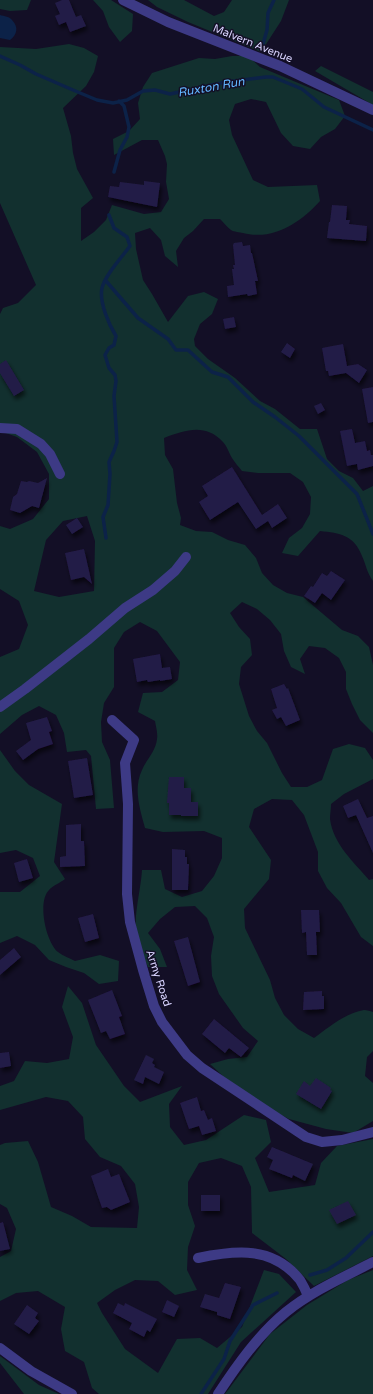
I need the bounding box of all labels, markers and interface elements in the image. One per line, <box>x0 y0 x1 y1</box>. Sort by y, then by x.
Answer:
street label: Malvern Avenue <box>211 22 295 65</box>
water label: Ruxton Run <box>177 74 246 100</box>
street label: Army Road <box>143 948 174 1008</box>

